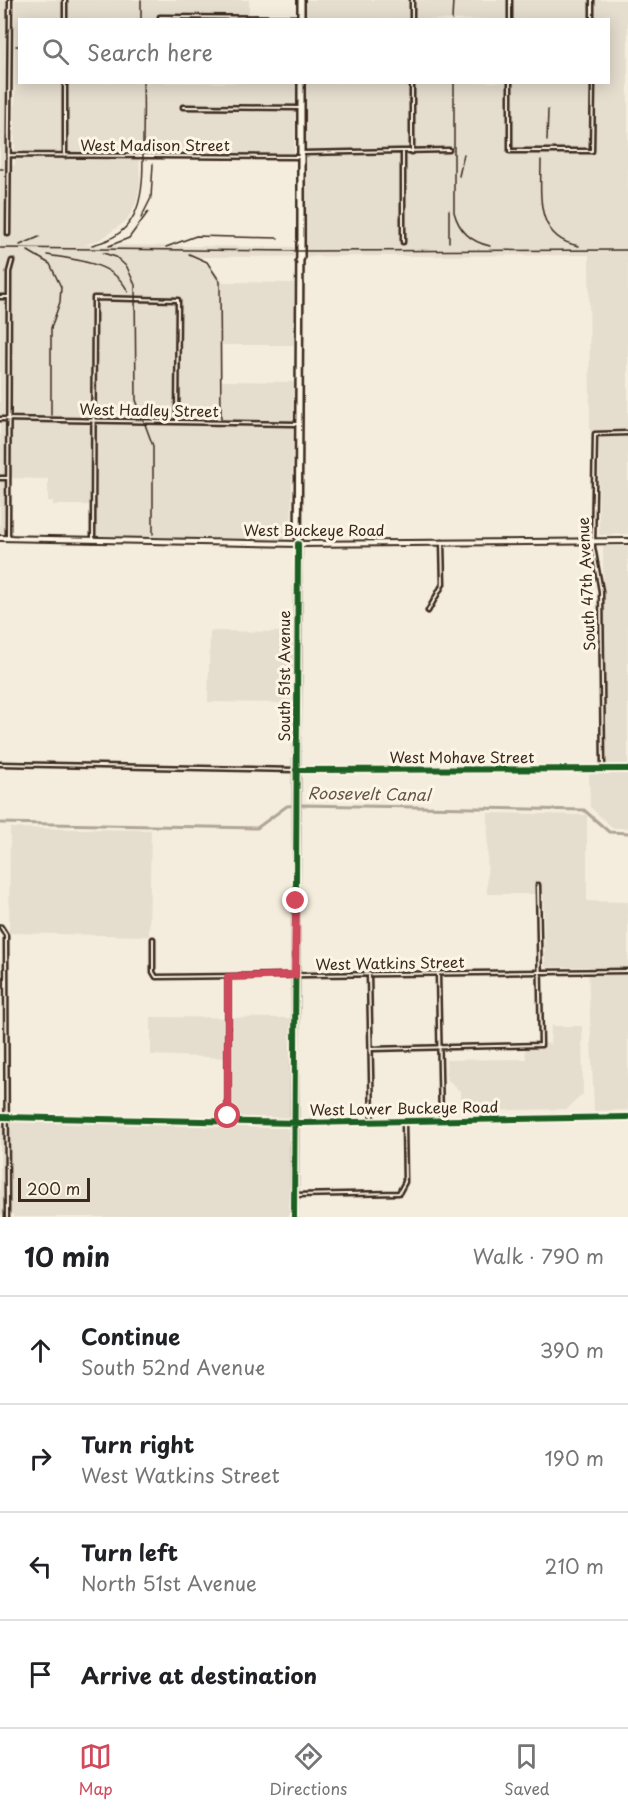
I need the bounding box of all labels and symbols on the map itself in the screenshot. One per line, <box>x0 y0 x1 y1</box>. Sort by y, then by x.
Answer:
street label: West Madison Street <box>80 133 230 156</box>
street label: West Hadley Street <box>79 397 219 422</box>
street label: South 47th Avenue <box>571 517 600 652</box>
street label: West Buckeye Road <box>244 518 384 541</box>
street label: South 51st Avenue <box>272 610 295 742</box>
street label: West Mohave Street <box>390 745 534 768</box>
water label: Roosevelt Canal <box>307 780 433 806</box>
route end <box>282 887 308 913</box>
street label: West Watkins Street <box>315 950 465 975</box>
street label: West Lower Buckeye Road <box>309 1094 499 1121</box>
route start <box>214 1102 240 1128</box>
scale bar <box>18 1175 90 1202</box>

